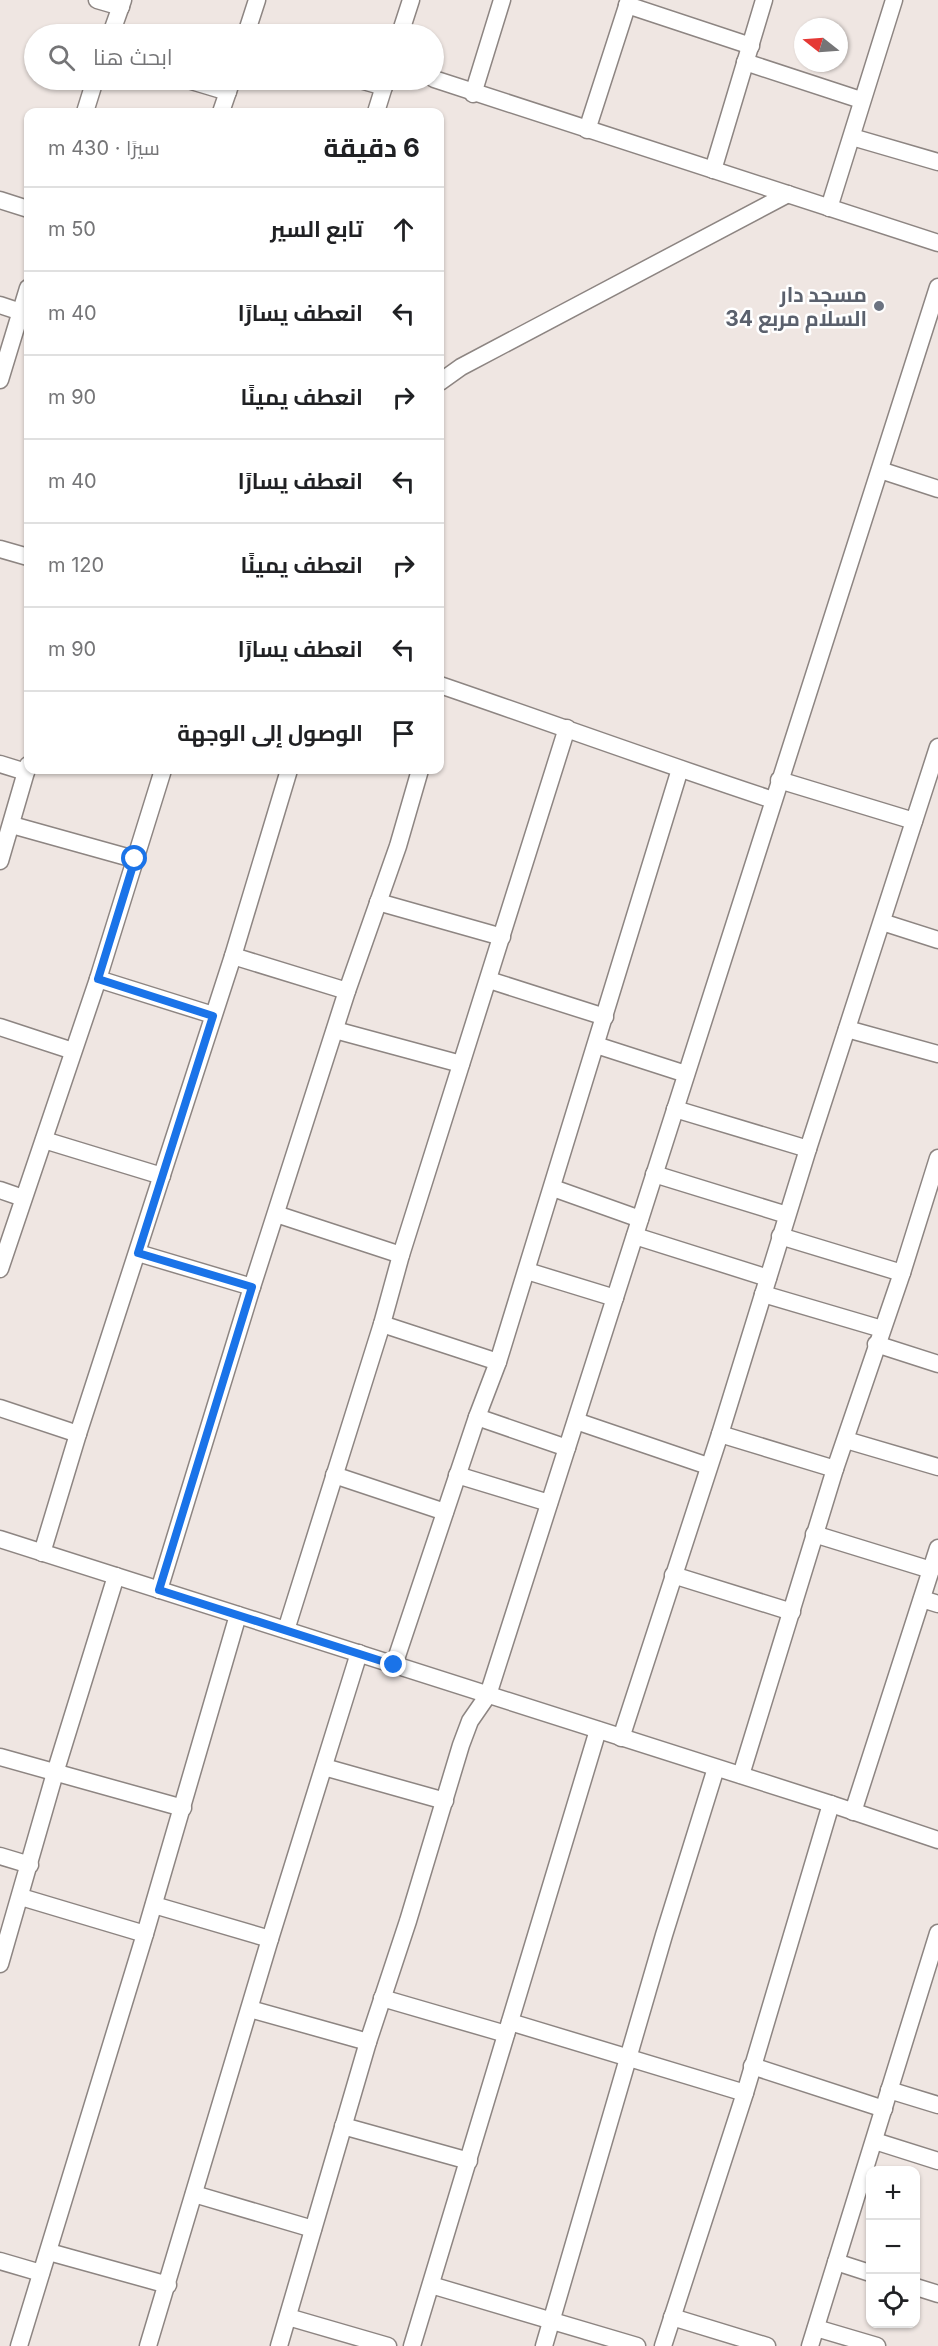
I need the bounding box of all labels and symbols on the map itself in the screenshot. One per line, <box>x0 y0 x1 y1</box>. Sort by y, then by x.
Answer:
north arrow <box>794 18 848 72</box>
place label: مسجد دار السلام مربع 34 <box>725 282 867 333</box>
marker: مسجد دار السلام مربع 34 <box>872 299 886 313</box>
route start <box>121 845 147 871</box>
route end <box>380 1651 406 1677</box>

